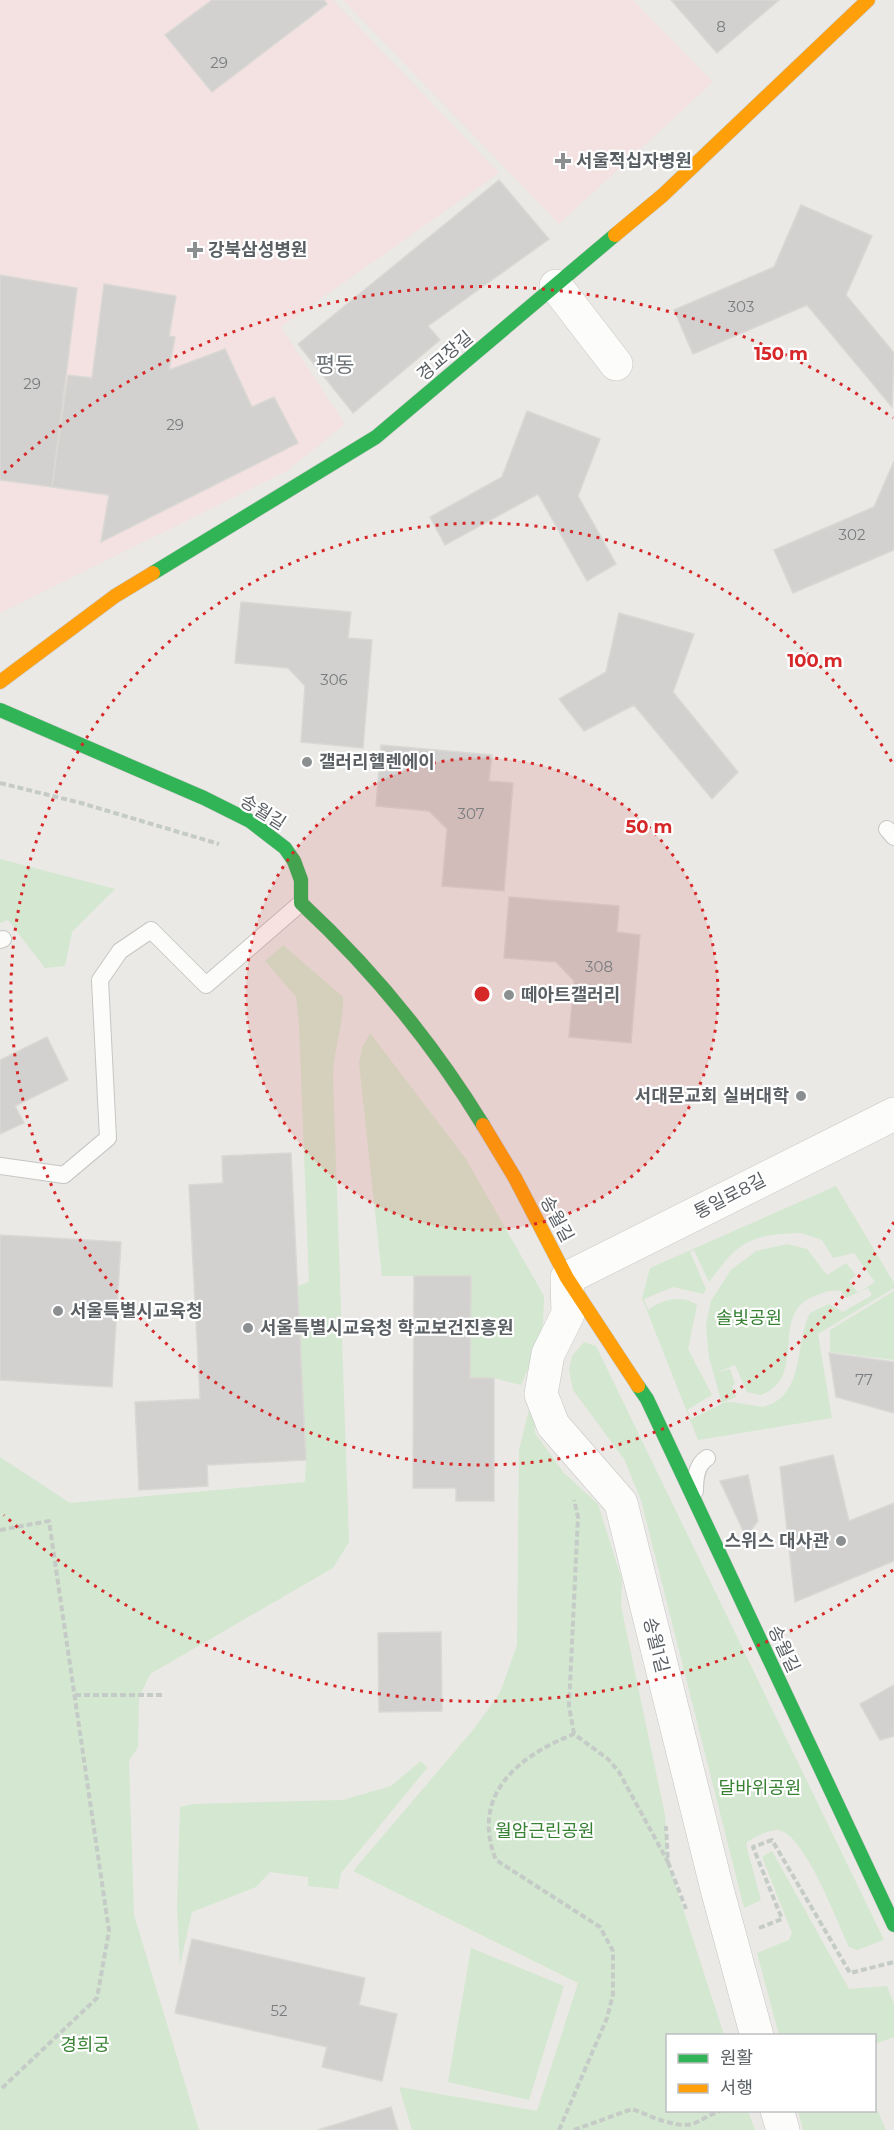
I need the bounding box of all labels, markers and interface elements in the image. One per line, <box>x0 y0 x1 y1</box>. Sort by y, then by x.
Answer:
house number: 8 <box>716 17 726 36</box>
house number: 29 <box>210 53 228 72</box>
place label: 서울적십자병원 <box>576 150 692 172</box>
marker: 서울적십자병원 <box>554 152 572 170</box>
place label: 강북삼성병원 <box>208 239 307 261</box>
marker: 강북삼성병원 <box>186 241 204 259</box>
house number: 303 <box>728 297 754 316</box>
street label: 경교장길 <box>413 326 477 386</box>
text: 150 m <box>754 343 808 365</box>
district label: 평동 <box>316 352 354 377</box>
house number: 29 <box>23 374 41 393</box>
house number: 29 <box>166 415 184 434</box>
house number: 302 <box>839 525 865 544</box>
text: 100 m <box>787 650 843 672</box>
house number: 306 <box>320 670 348 689</box>
place label: 갤러리헬렌에이 <box>319 751 435 773</box>
marker: 갤러리헬렌에이 <box>300 755 314 769</box>
street label: 송월길 <box>236 790 290 834</box>
house number: 307 <box>457 804 485 823</box>
text: 50 m <box>626 816 672 838</box>
house number: 308 <box>585 957 613 976</box>
centre of rings <box>472 984 492 1004</box>
place label: 떼아트갤러리 <box>521 984 620 1006</box>
marker: 떼아트갤러리 <box>502 988 516 1002</box>
place label: 서대문교회 실버대학 <box>635 1085 789 1107</box>
marker: 서대문교회 실버대학 <box>794 1089 808 1103</box>
street label: 통일로8길 <box>690 1169 770 1223</box>
street label: 송월길 <box>536 1192 578 1246</box>
place label: 서울특별시교육청 <box>70 1300 202 1322</box>
marker: 서울특별시교육청 <box>51 1304 65 1318</box>
park label: 솔빛공원 <box>716 1307 782 1329</box>
place label: 서울특별시교육청 학교보건진흥원 <box>260 1317 514 1339</box>
marker: 서울특별시교육청 학교보건진흥원 <box>241 1321 255 1335</box>
house number: 77 <box>855 1370 873 1389</box>
place label: 스위스 대사관 <box>725 1530 829 1552</box>
marker: 스위스 대사관 <box>834 1534 848 1548</box>
street label: 송월1길 <box>639 1615 673 1675</box>
street label: 송월길 <box>764 1622 804 1676</box>
park label: 달바위공원 <box>719 1777 801 1799</box>
park label: 월암근린공원 <box>495 1820 595 1842</box>
house number: 52 <box>271 2001 287 2020</box>
park label: 경희궁 <box>60 2034 110 2056</box>
legend <box>666 2034 876 2112</box>
text: 원활 <box>720 2047 753 2069</box>
text: 서행 <box>720 2077 753 2099</box>

